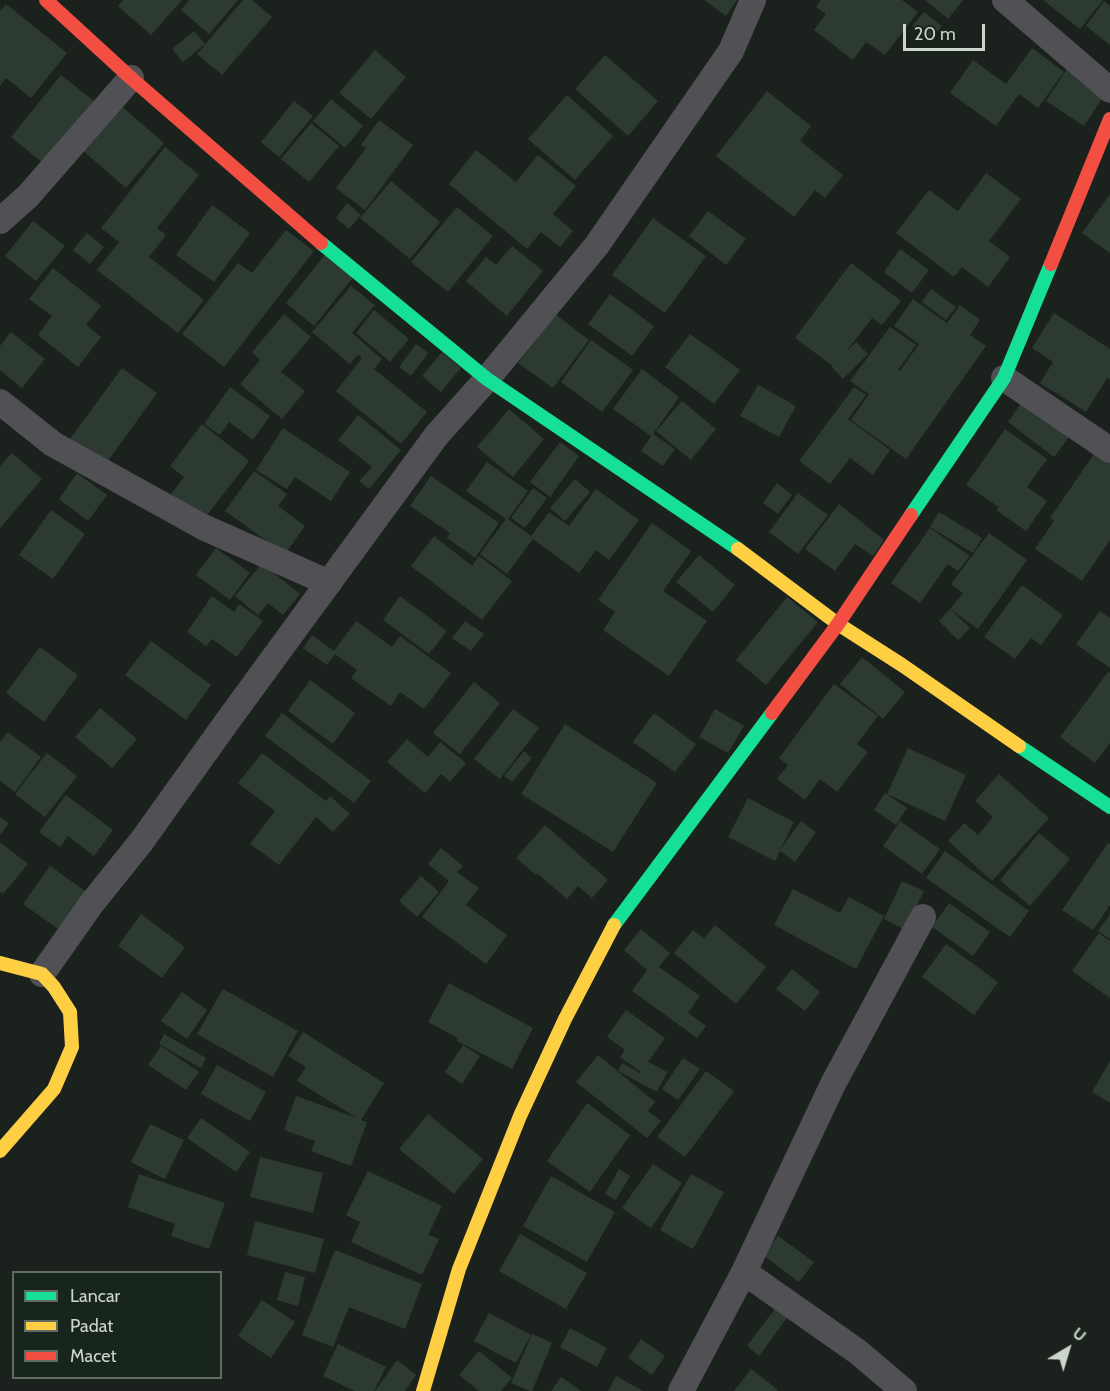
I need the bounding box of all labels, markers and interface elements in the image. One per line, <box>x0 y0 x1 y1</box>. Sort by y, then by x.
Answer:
scale bar <box>906 12 988 50</box>
text: 20 m <box>914 23 956 45</box>
legend <box>12 1271 222 1379</box>
text: Lancar <box>70 1285 120 1307</box>
text: Padat <box>70 1315 113 1337</box>
north arrow <box>1038 1319 1098 1379</box>
text: U <box>1069 1323 1090 1345</box>
text: Macet <box>70 1345 116 1367</box>

